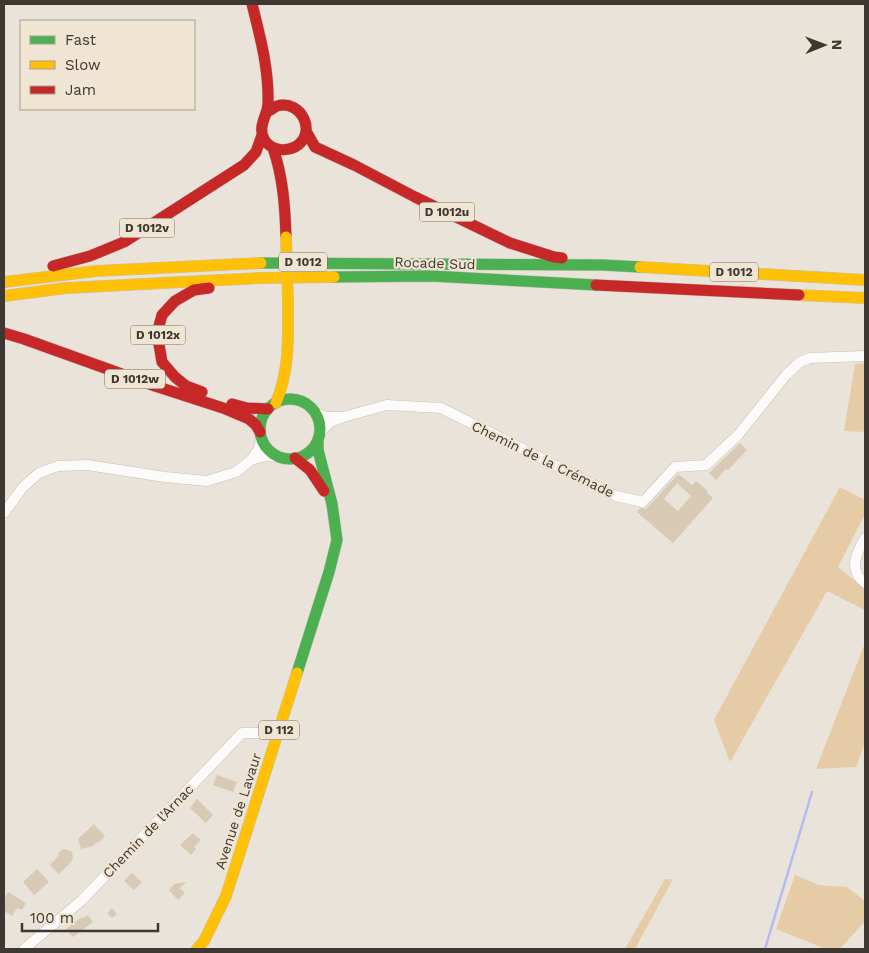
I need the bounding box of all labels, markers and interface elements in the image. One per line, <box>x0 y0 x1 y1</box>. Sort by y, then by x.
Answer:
legend <box>20 20 195 110</box>
north arrow <box>799 20 849 70</box>
text: Fast <box>65 31 97 49</box>
text: N <box>829 39 845 50</box>
text: Slow <box>65 56 101 74</box>
text: Jam <box>65 81 96 99</box>
road number: D 1012u <box>420 202 474 222</box>
road number: D 1012v <box>120 218 174 238</box>
road number: D 1012 <box>279 252 327 272</box>
street label: Rocade Sud <box>394 254 476 272</box>
road number: D 1012 <box>710 262 758 282</box>
road number: D 1012x <box>130 326 186 344</box>
road number: D 1012w <box>105 369 165 388</box>
street label: Chemin de la Crémade <box>469 418 617 500</box>
road number: D 112 <box>259 720 299 740</box>
street label: Avenue de Lavaur <box>212 751 264 871</box>
street label: Chemin de l'Arnac <box>99 781 197 881</box>
scale bar <box>22 900 159 932</box>
text: 100 m <box>30 909 74 927</box>

